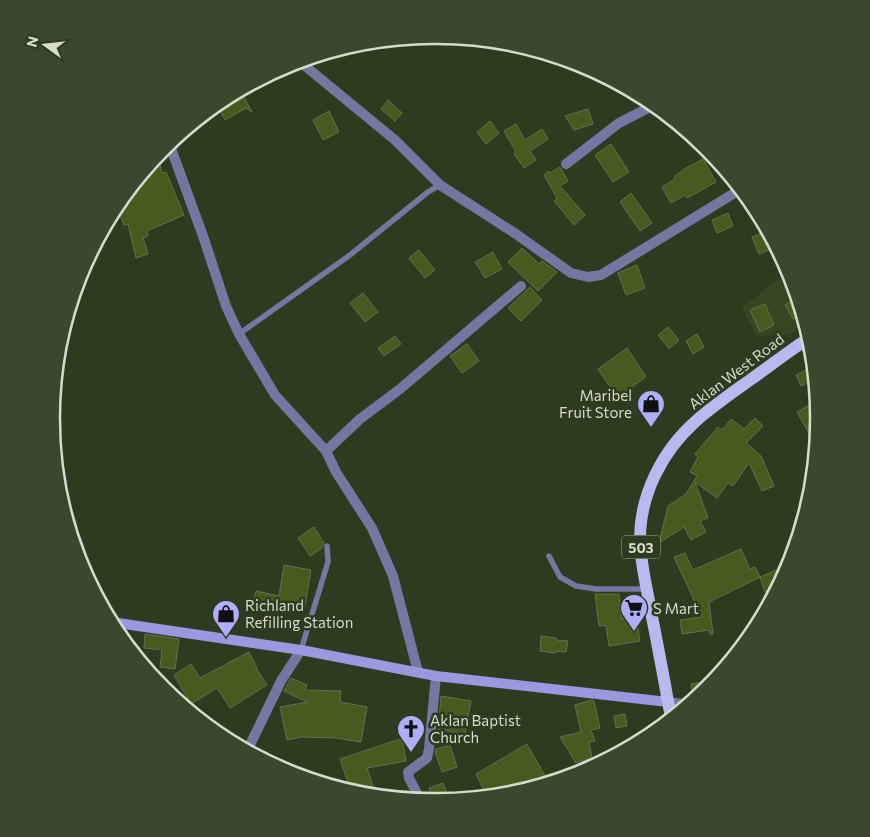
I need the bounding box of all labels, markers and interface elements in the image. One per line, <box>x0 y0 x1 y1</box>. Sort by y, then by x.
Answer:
north arrow <box>20 20 70 70</box>
text: N <box>22 34 42 49</box>
street label: Aklan West Road <box>685 329 787 413</box>
place label: Maribel Fruit Store <box>559 386 632 421</box>
shop icon: Maribel Fruit Store <box>636 389 666 428</box>
road number: 503 <box>622 536 660 558</box>
supermarket icon: S Mart <box>619 593 649 632</box>
place label: Richland Refilling Station <box>245 596 353 631</box>
shop icon: Richland Refilling Station <box>211 599 241 638</box>
place label: S Mart <box>653 599 699 617</box>
place label: Aklan Baptist Church <box>430 711 521 746</box>
church icon: Aklan Baptist Church <box>396 714 426 753</box>

